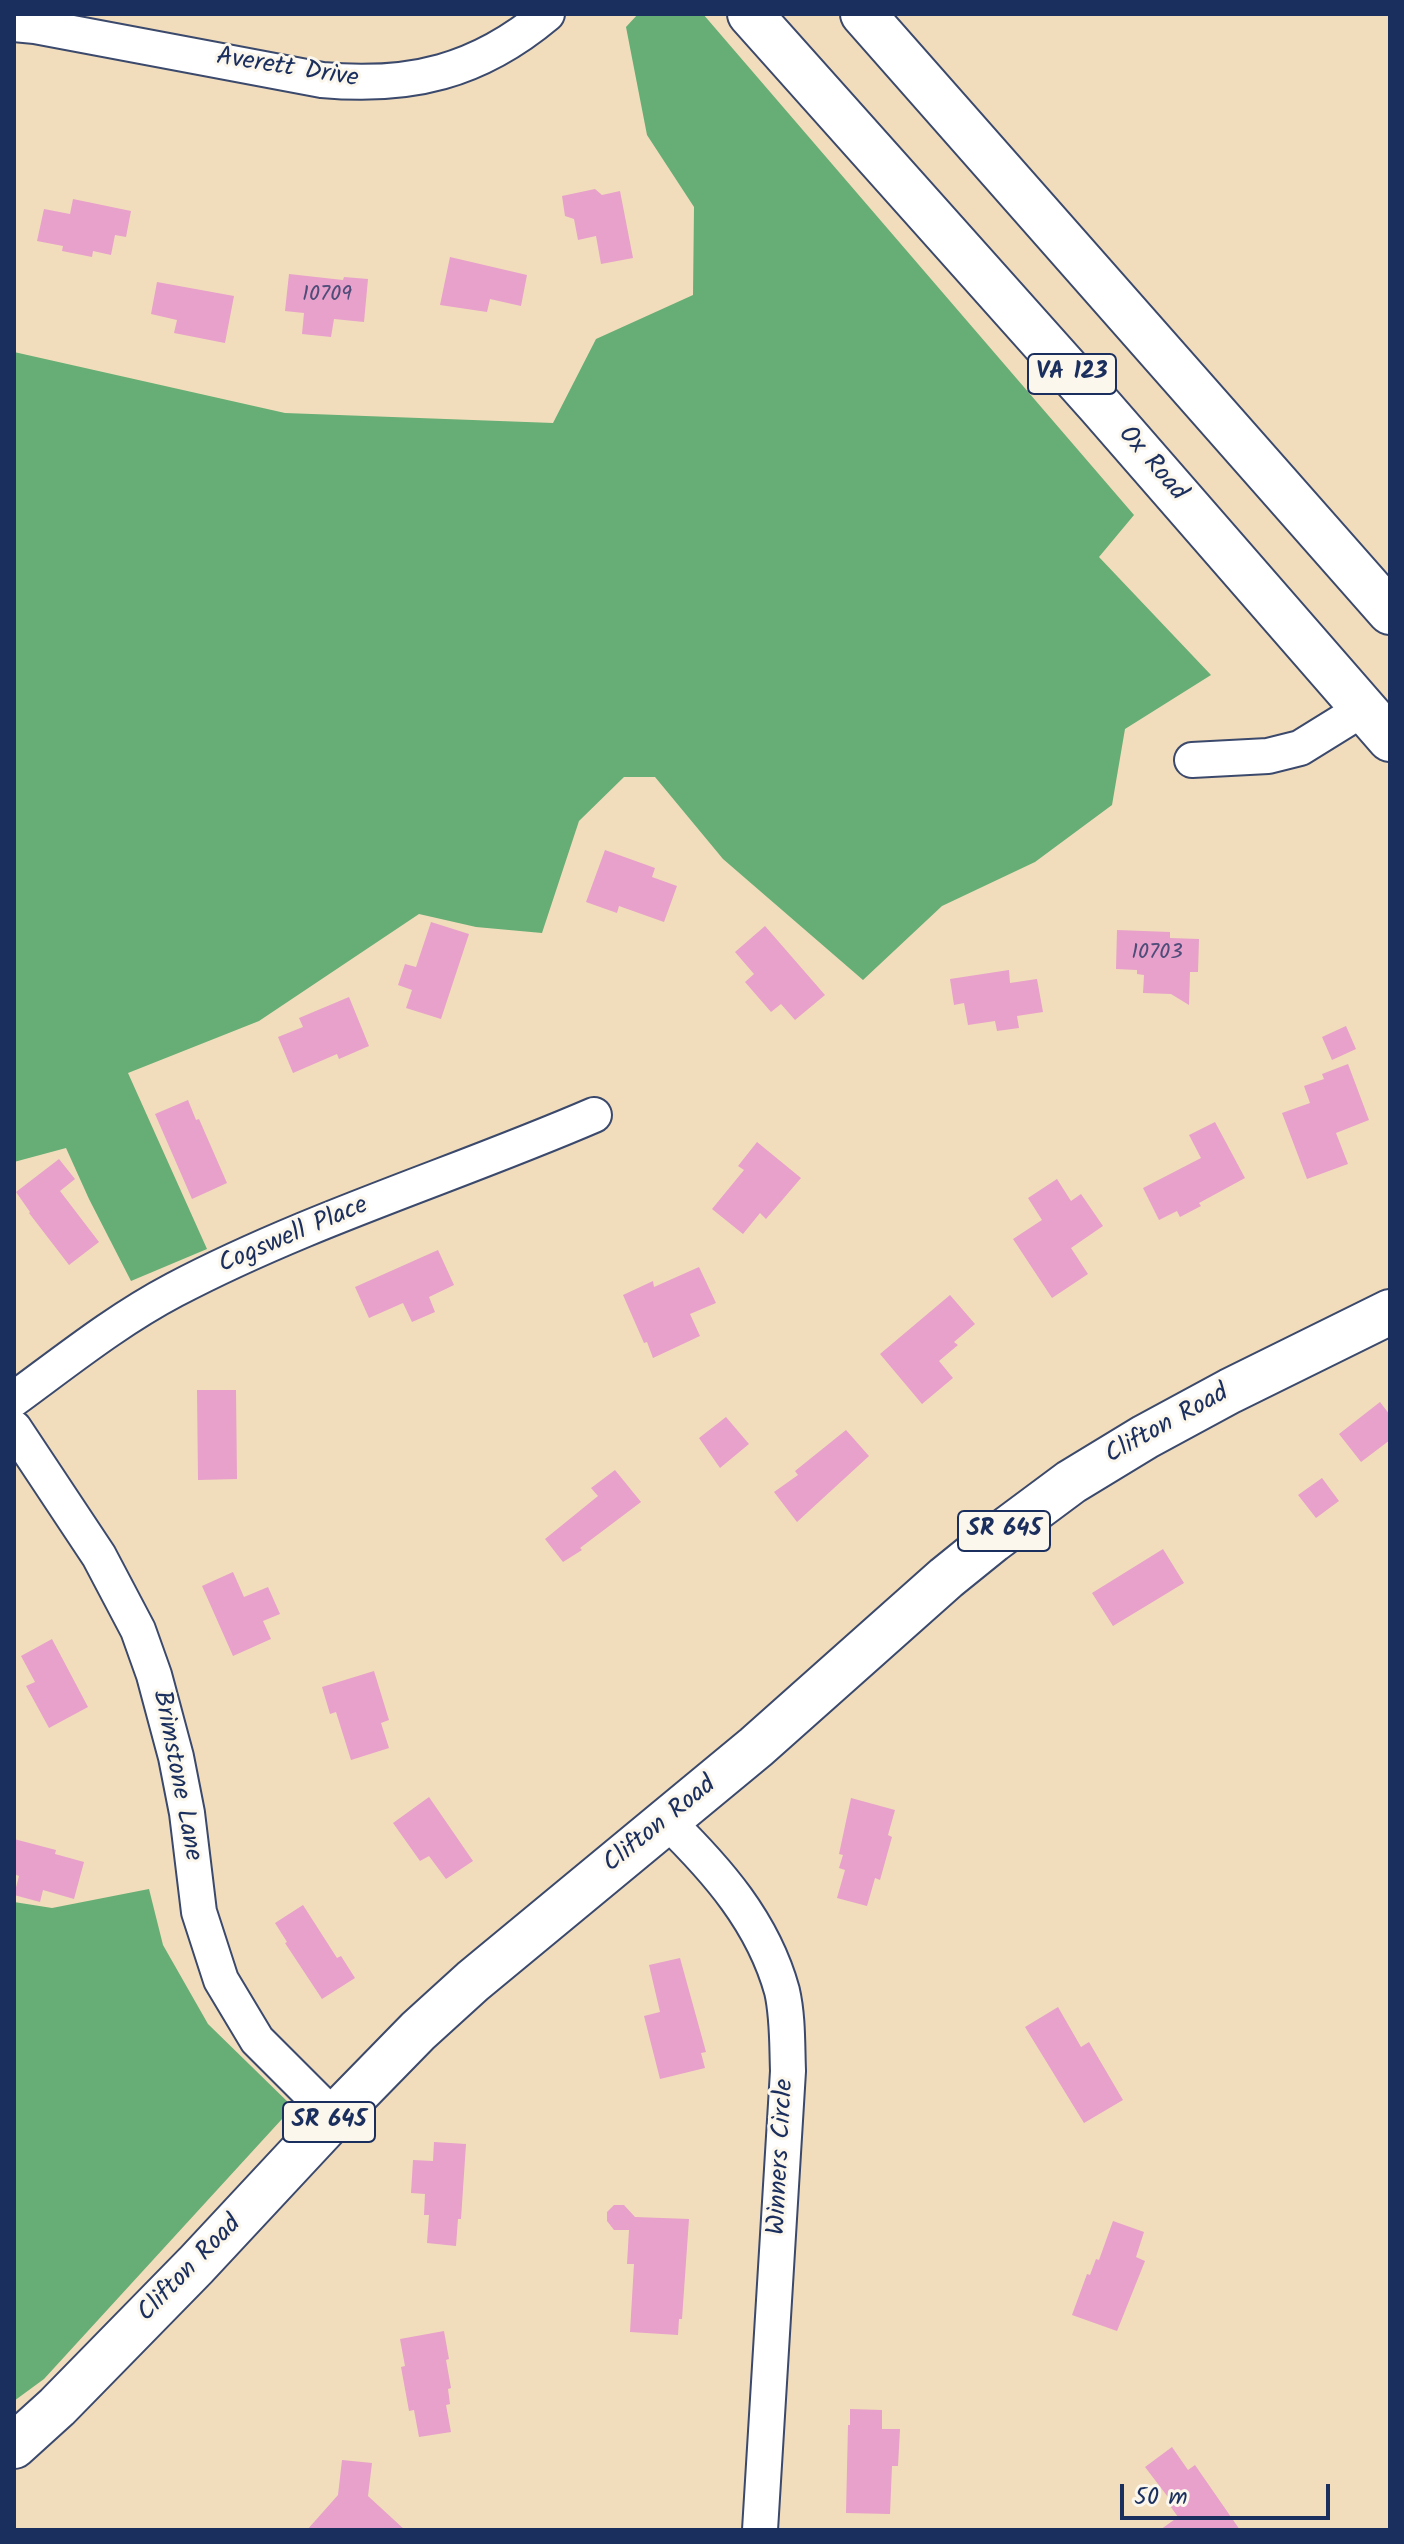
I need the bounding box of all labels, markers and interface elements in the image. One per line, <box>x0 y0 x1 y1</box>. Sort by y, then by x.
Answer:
street label: Averett Drive <box>214 43 360 97</box>
house number: 10709 <box>302 283 352 309</box>
road number: VA 123 <box>1028 354 1116 394</box>
street label: Ox Road <box>1110 421 1192 509</box>
house number: 10703 <box>1131 941 1183 967</box>
street label: Cogswell Place <box>215 1192 373 1282</box>
street label: Clifton Road <box>1101 1379 1235 1473</box>
road number: SR 645 <box>958 1511 1050 1551</box>
street label: Brimstone Lane <box>143 1688 207 1864</box>
street label: Clifton Road <box>598 1771 724 1881</box>
street label: Winners Circle <box>763 2078 803 2236</box>
road number: SR 645 <box>283 2102 375 2142</box>
street label: Clifton Road <box>132 2210 250 2330</box>
scale bar <box>1124 2468 1334 2518</box>
text: 50 m <box>1134 2478 1188 2517</box>

